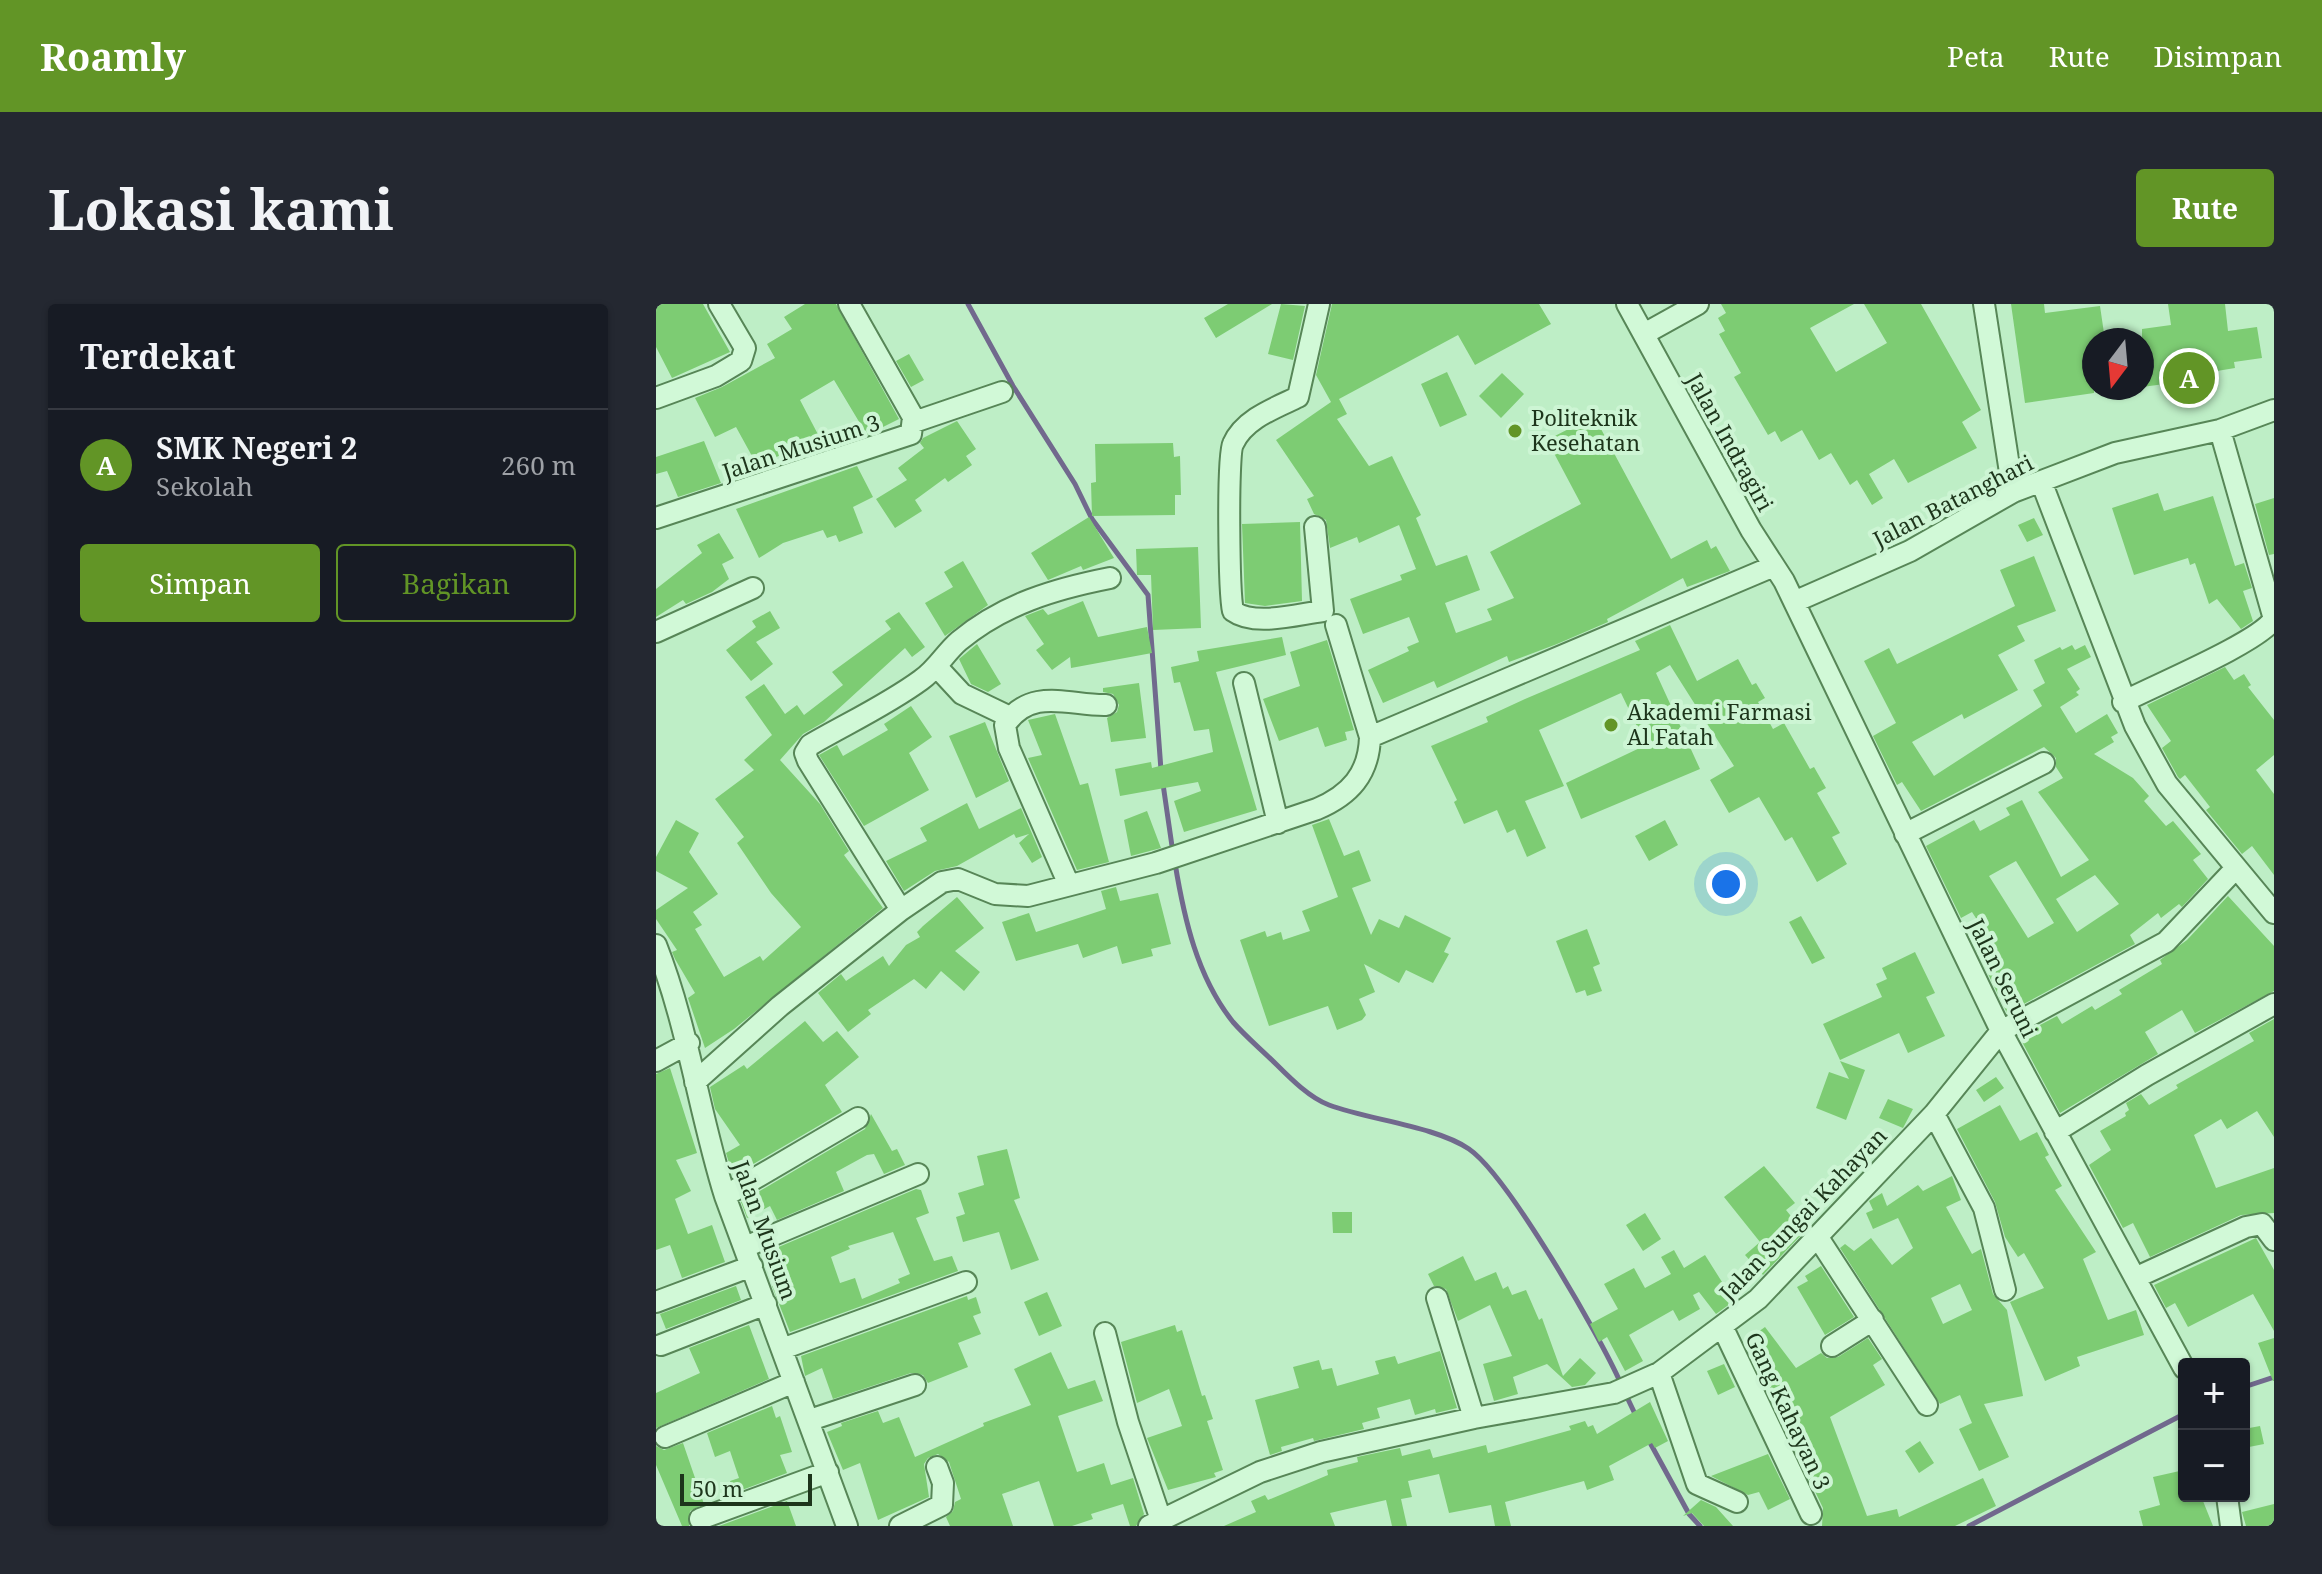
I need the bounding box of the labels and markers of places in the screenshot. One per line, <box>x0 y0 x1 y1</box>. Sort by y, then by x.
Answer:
pin: A <box>2163 348 2215 408</box>
place label: Politeknik Kesehatan <box>1531 402 1640 457</box>
marker: Politeknik Kesehatan <box>1506 422 1524 440</box>
place label: Akademi Farmasi Al Fatah <box>1627 696 1812 751</box>
marker: Akademi Farmasi Al Fatah <box>1602 716 1620 734</box>

